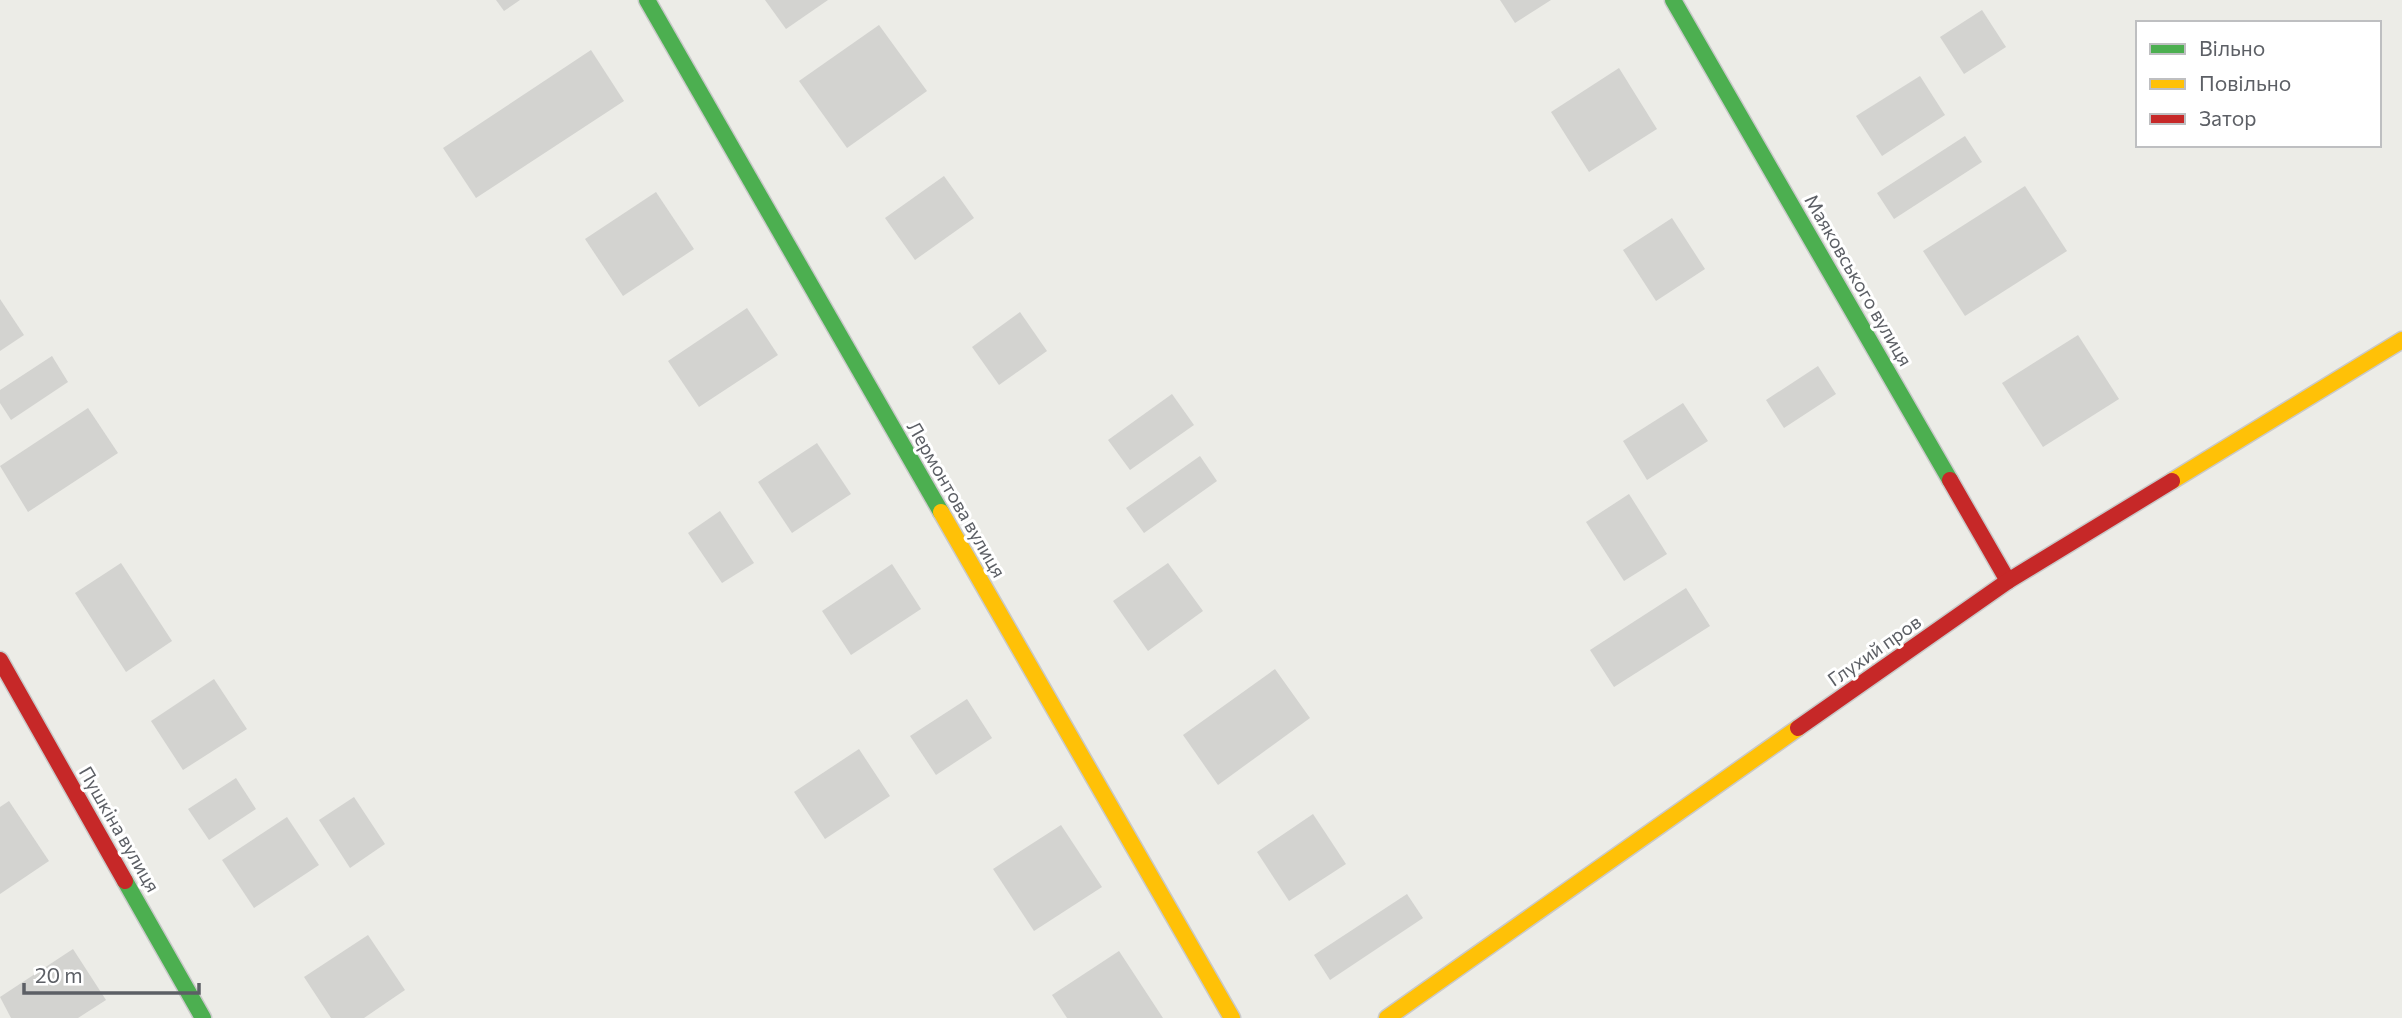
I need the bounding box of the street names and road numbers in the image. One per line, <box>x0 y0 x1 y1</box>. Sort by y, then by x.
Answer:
street label: Маяковського вулиця <box>1800 190 1918 370</box>
street label: Лермонтова вулиця <box>903 417 1011 581</box>
street label: Глухий пров <box>1823 609 1925 691</box>
street label: Пушкіна вулиця <box>75 762 165 896</box>

